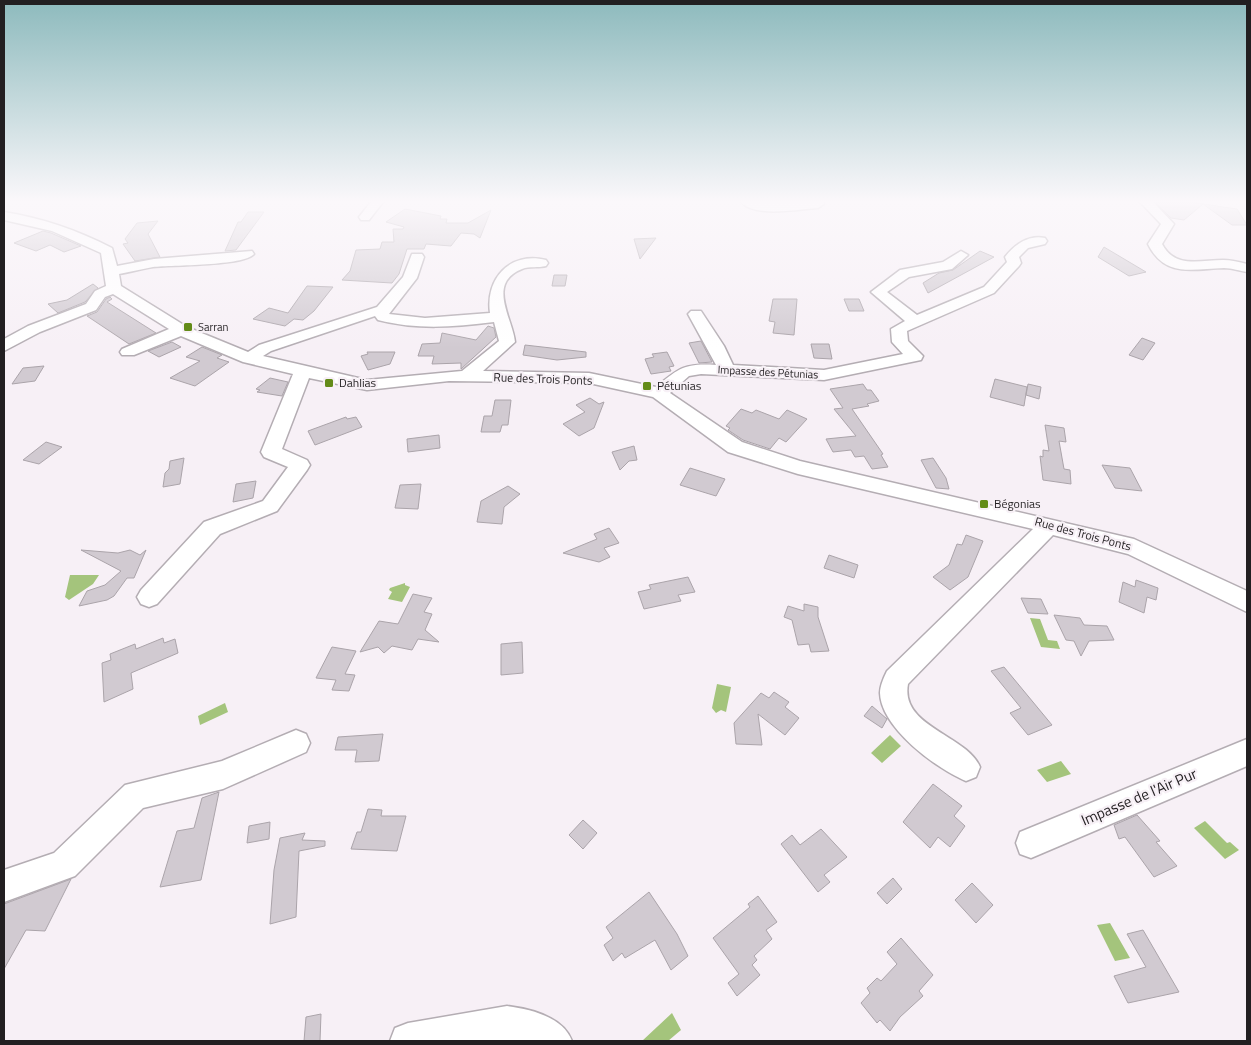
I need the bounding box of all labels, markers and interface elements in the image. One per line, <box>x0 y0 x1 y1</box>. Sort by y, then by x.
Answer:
place label: Sarran <box>198 319 229 335</box>
marker: Sarran <box>182 321 194 333</box>
street label: Impasse des Pétunias <box>717 361 819 383</box>
street label: Rue des Trois Ponts <box>493 367 593 390</box>
place label: Dahlias <box>339 373 377 392</box>
place label: Pétunias <box>657 376 702 395</box>
marker: Dahlias <box>323 377 335 389</box>
marker: Pétunias <box>641 380 653 392</box>
place label: Bégonias <box>994 494 1041 513</box>
marker: Bégonias <box>978 498 990 510</box>
street label: Rue des Trois Ponts <box>1033 512 1134 556</box>
street label: Impasse de l'Air Pur <box>1077 762 1200 831</box>

